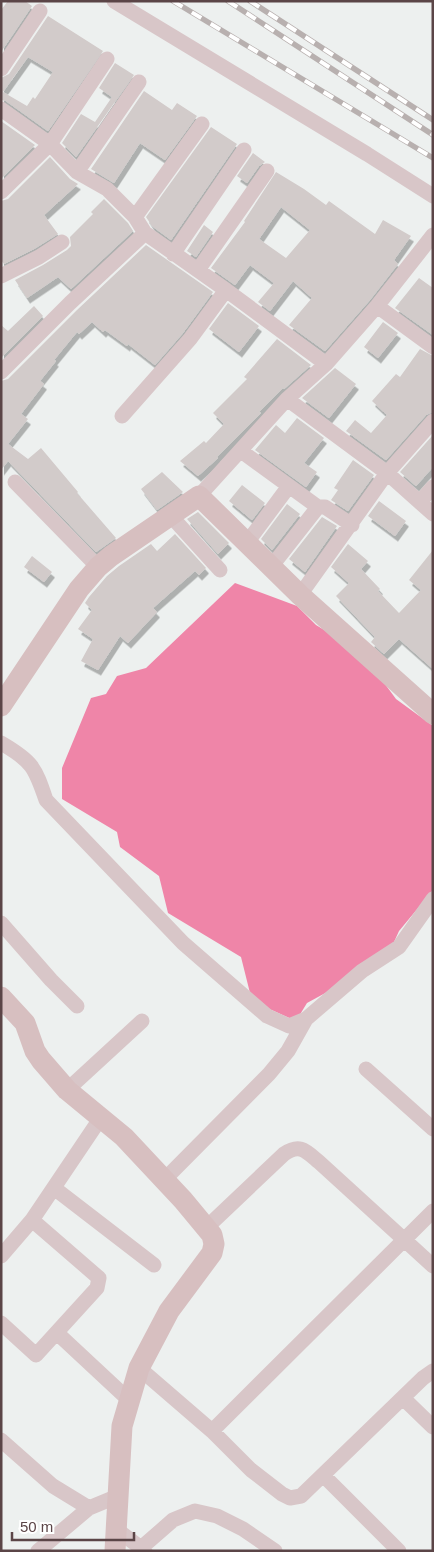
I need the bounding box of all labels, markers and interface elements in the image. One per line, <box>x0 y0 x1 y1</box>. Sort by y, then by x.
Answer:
scale bar <box>12 1510 135 1542</box>
text: 50 m <box>20 1518 53 1535</box>

